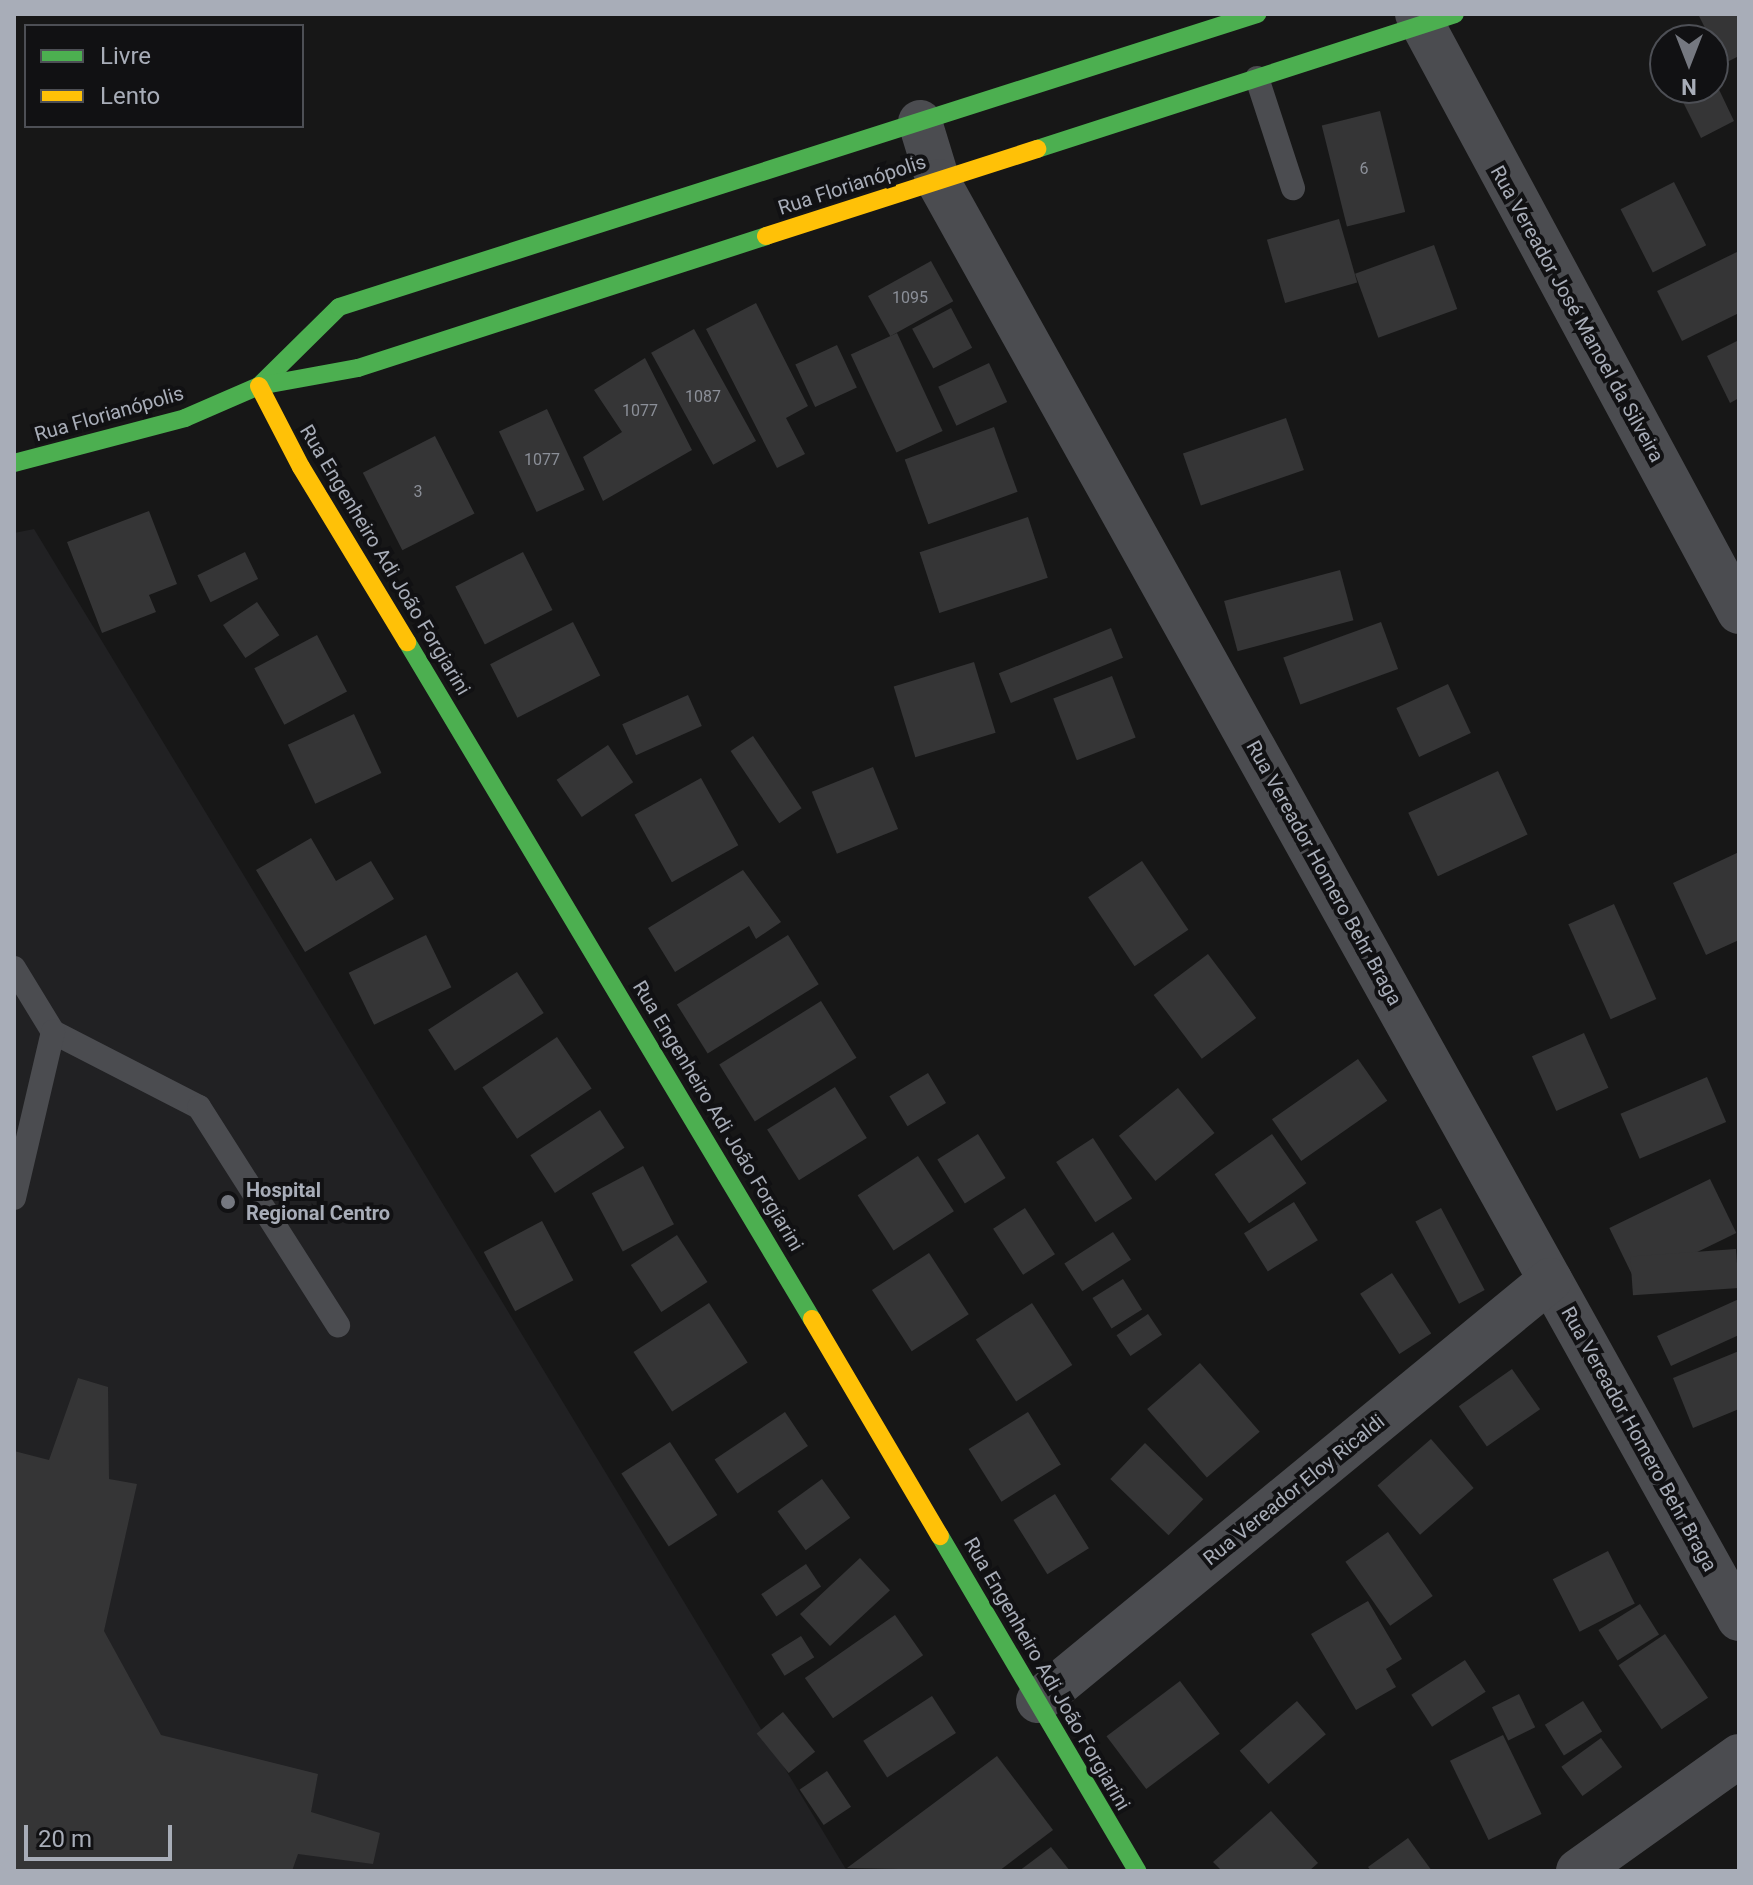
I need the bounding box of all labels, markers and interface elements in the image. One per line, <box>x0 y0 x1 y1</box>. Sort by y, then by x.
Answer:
legend <box>24 24 304 128</box>
north arrow <box>1649 24 1729 104</box>
text: Livre <box>100 42 151 70</box>
text: N <box>1681 74 1697 99</box>
text: Lento <box>100 82 160 110</box>
street label: Rua Florianópolis <box>775 150 929 220</box>
house number: 6 <box>1360 159 1368 179</box>
street label: Rua Vereador José Manoel da Silveira <box>1485 162 1669 466</box>
house number: 1095 <box>892 288 928 308</box>
street label: Rua Florianópolis <box>32 381 186 447</box>
house number: 1087 <box>685 387 721 407</box>
house number: 1077 <box>622 401 658 421</box>
street label: Rua Engenheiro Adi João Forgiarini <box>295 420 475 700</box>
house number: 1077 <box>524 450 560 470</box>
house number: 3 <box>414 482 422 502</box>
street label: Rua Vereador Homero Behr Braga <box>1241 736 1407 1010</box>
street label: Rua Engenheiro Adi João Forgiarini <box>628 976 808 1256</box>
place label: Hospital Regional Centro <box>246 1178 390 1225</box>
marker: Hospital Regional Centro <box>217 1191 239 1213</box>
street label: Rua Vereador Homero Behr Braga <box>1556 1302 1722 1576</box>
street label: Rua Vereador Eloy Ricaldi <box>1199 1410 1389 1570</box>
street label: Rua Engenheiro Adi João Forgiarini <box>959 1533 1135 1815</box>
scale bar <box>28 1809 176 1859</box>
text: 20 m <box>38 1825 92 1853</box>

